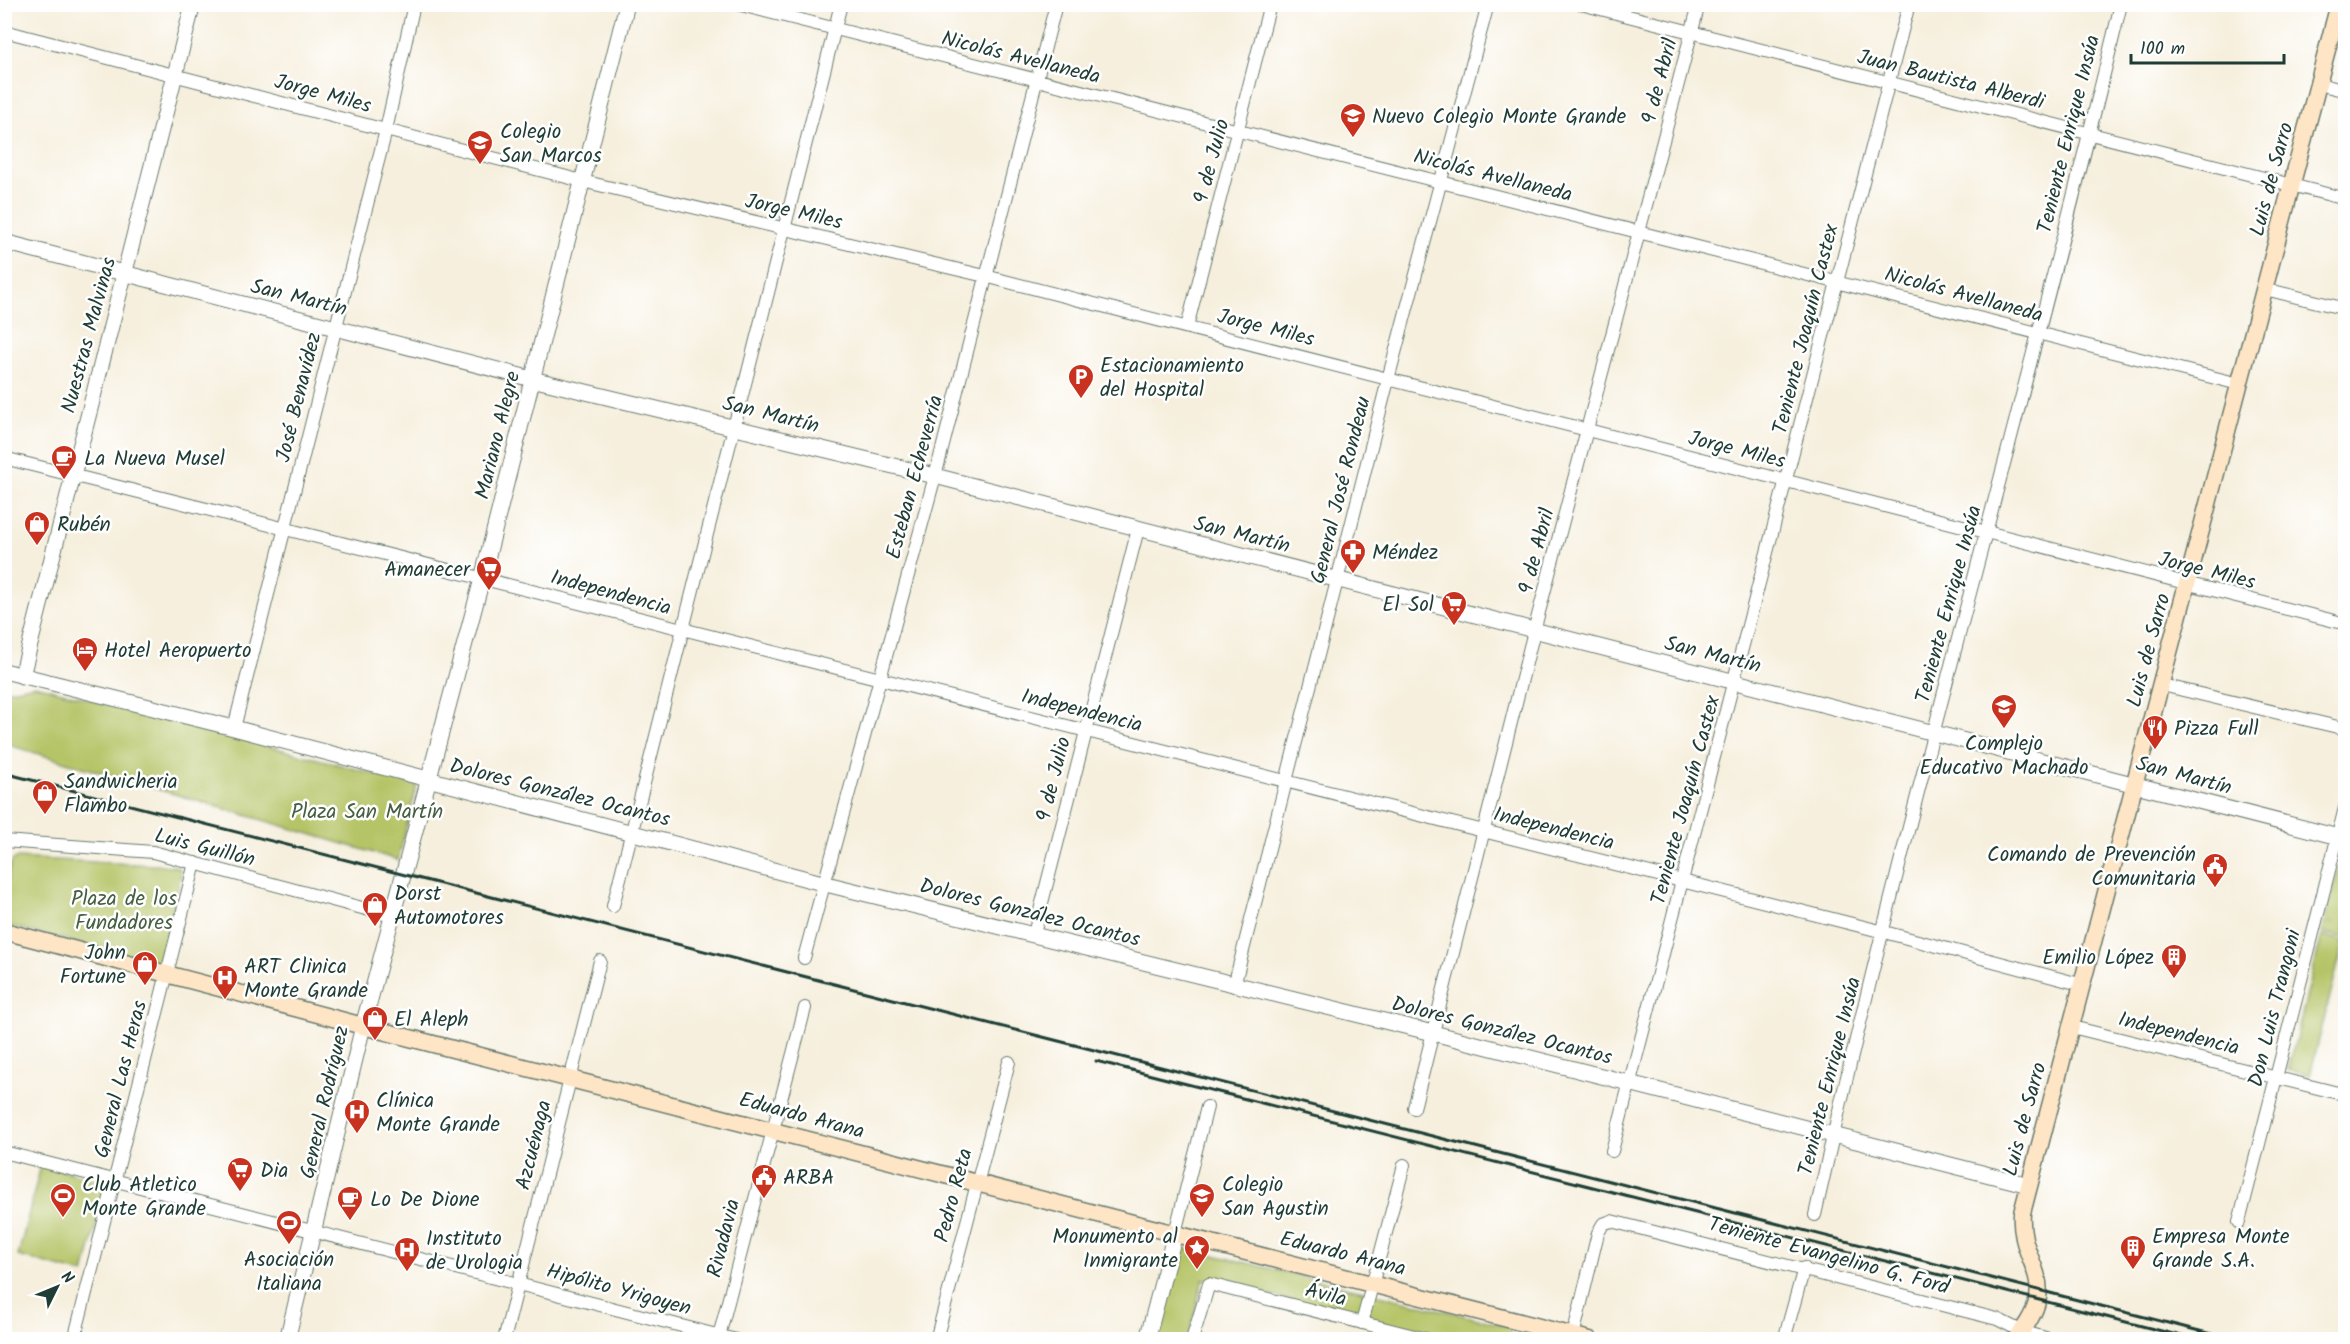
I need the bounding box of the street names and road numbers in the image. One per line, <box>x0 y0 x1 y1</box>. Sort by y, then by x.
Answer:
street label: Nicolás Avellaneda <box>938 23 1104 94</box>
street label: Teniente Enrique Insúa <box>2029 32 2110 237</box>
street label: 9 de Abril <box>1633 35 1688 128</box>
street label: Juan Bautista Alberdi <box>1853 41 2049 120</box>
street label: Jorge Miles <box>270 66 375 123</box>
street label: 9 de Julio <box>1185 115 1240 207</box>
street label: Luis de Sarro <box>2241 119 2303 240</box>
street label: Nicolás Avellaneda <box>1410 141 1576 212</box>
street label: Jorge Miles <box>742 185 846 240</box>
street label: Teniente Joaquín Castex <box>1764 220 1849 438</box>
street label: Nuestras Malvinas <box>53 254 126 417</box>
street label: Nicolás Avellaneda <box>1881 258 2046 332</box>
street label: San Martín <box>247 271 350 326</box>
street label: Jorge Miles <box>1213 300 1318 356</box>
street label: José Benavídez <box>267 329 332 466</box>
street label: Mariano Alegre <box>467 367 530 503</box>
street label: San Martín <box>719 388 822 443</box>
street label: Esteban Echeverría <box>878 392 953 563</box>
street label: General José Rondeau <box>1302 393 1381 588</box>
street label: Jorge Miles <box>1684 422 1789 478</box>
street label: Teniente Enrique Insúa <box>1907 502 1992 707</box>
street label: 9 de Abril <box>1510 505 1565 598</box>
street label: San Martín <box>1190 508 1293 563</box>
street label: Jorge Miles <box>2154 543 2259 599</box>
street label: Independencia <box>547 562 675 625</box>
street label: Luis de Sarro <box>2118 590 2180 711</box>
street label: San Martín <box>1661 628 1764 683</box>
street label: Independencia <box>1018 680 1146 742</box>
street label: Teniente Joaquín Castex <box>1643 691 1731 909</box>
street label: 9 de Julio <box>1028 733 1081 825</box>
street label: San Martín <box>2132 748 2235 805</box>
street label: Dolores González Ocantos <box>446 750 673 837</box>
street label: Independencia <box>1490 798 1618 860</box>
street label: Luis Guillón <box>151 820 259 877</box>
street label: Dolores González Ocantos <box>916 870 1143 957</box>
street label: Don Luis Trangoni <box>2240 925 2311 1091</box>
street label: Teniente Enrique Insúa <box>1790 974 1871 1179</box>
street label: Dolores González Ocantos <box>1388 988 1615 1075</box>
street label: General Las Heras <box>86 997 157 1162</box>
street label: Independencia <box>2115 1003 2243 1065</box>
street label: General Rodríguez <box>292 1022 359 1182</box>
street label: Luis de Sarro <box>1994 1059 2056 1180</box>
street label: Eduardo Arana <box>735 1084 868 1149</box>
street label: Azcuénaga <box>507 1097 562 1194</box>
street label: Pedro Reta <box>926 1145 983 1246</box>
street label: Rivadavia <box>699 1196 750 1281</box>
street label: Teniente Evangelino G. Ford <box>1704 1208 1953 1305</box>
street label: Eduardo Arana <box>1276 1223 1409 1286</box>
street label: Hipólito Yrigoyen <box>542 1255 695 1326</box>
street label: Ávila <box>1301 1274 1350 1317</box>

